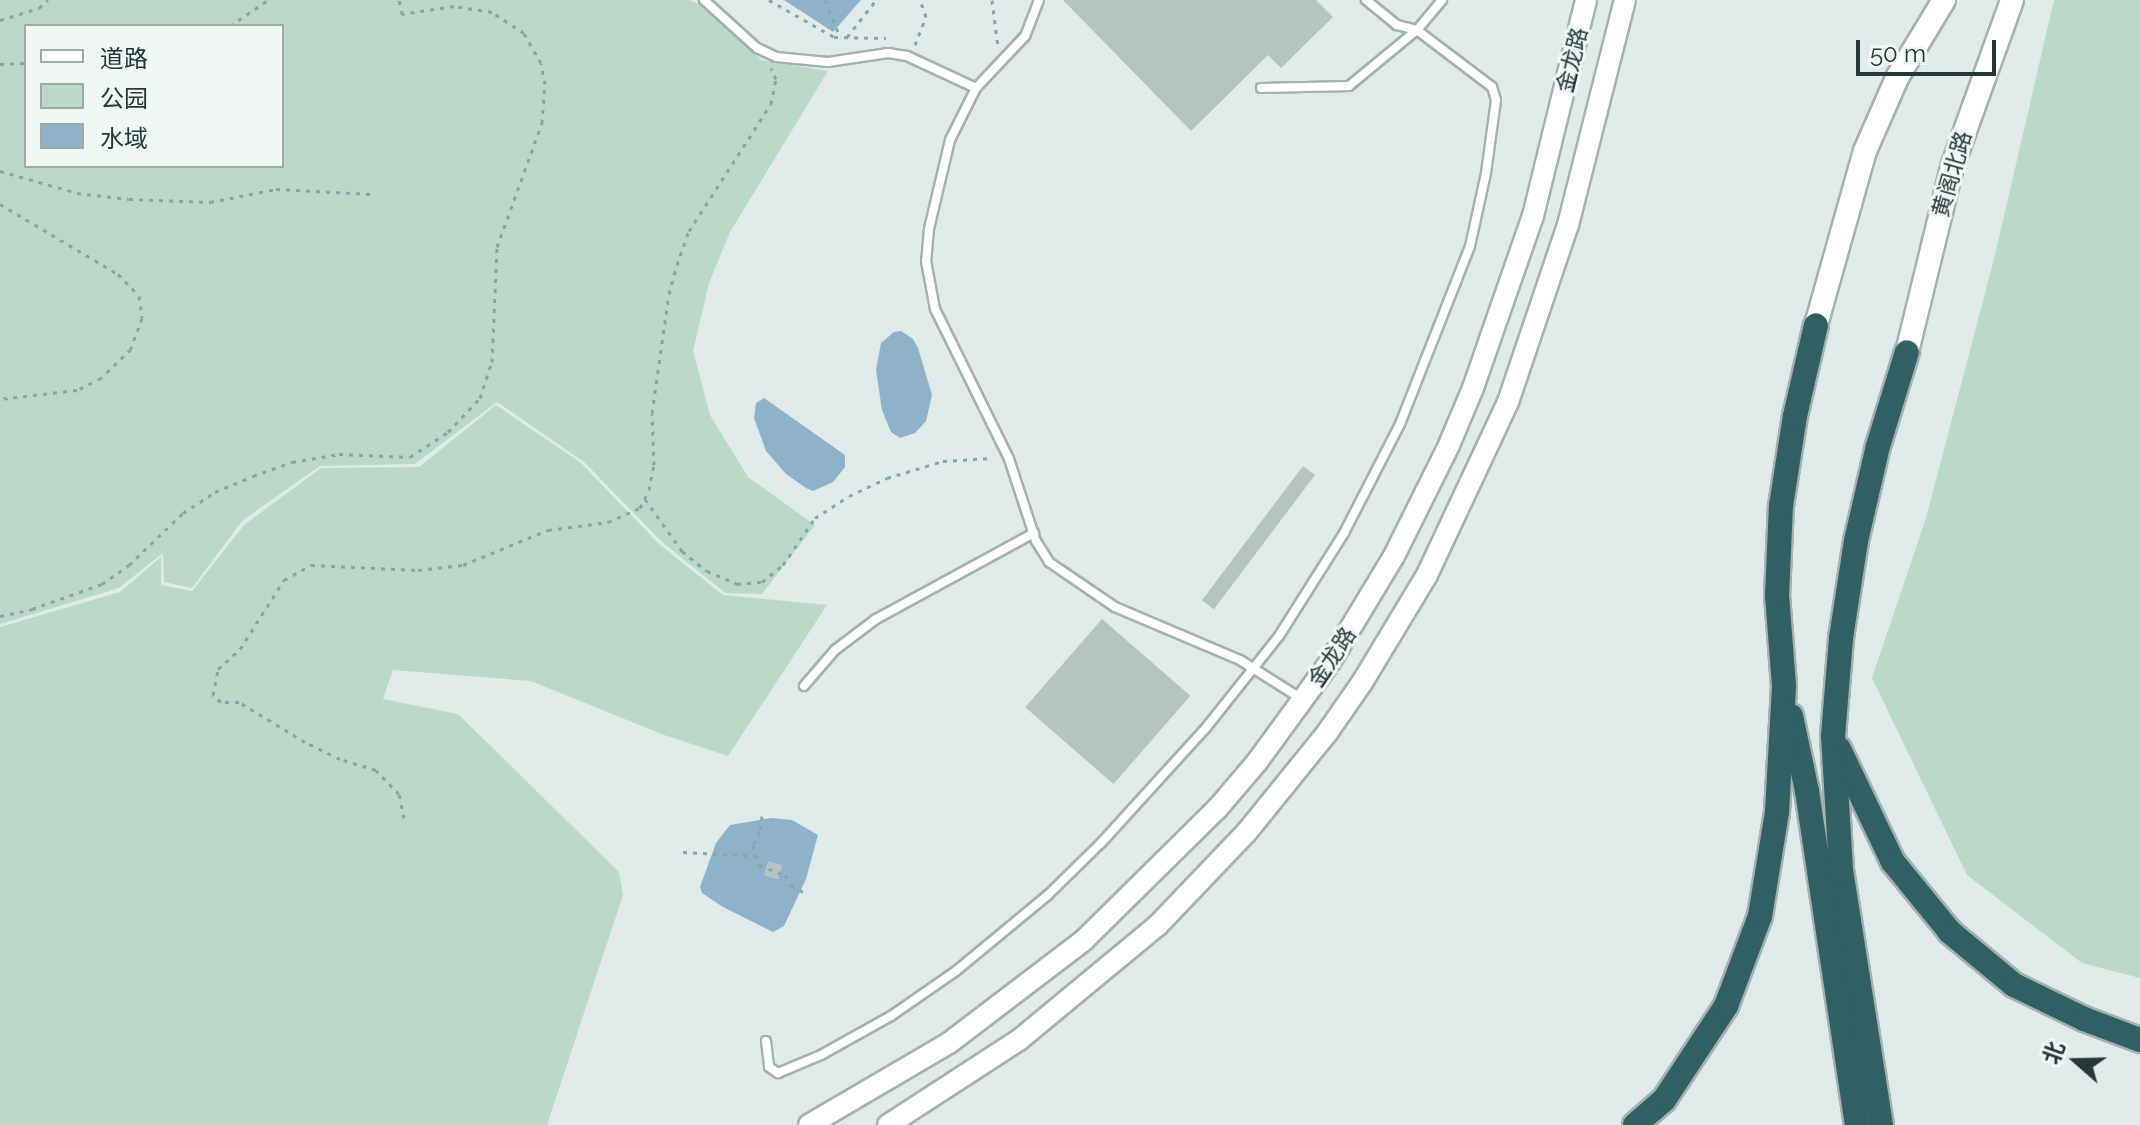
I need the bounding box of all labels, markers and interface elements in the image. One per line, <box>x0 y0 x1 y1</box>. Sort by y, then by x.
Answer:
legend <box>24 24 284 168</box>
scale bar <box>1860 24 2000 74</box>
street label: 金龙路 <box>1551 25 1593 95</box>
text: 50 m <box>1870 39 1926 68</box>
text: 道路 <box>100 44 148 73</box>
text: 公园 <box>100 84 148 113</box>
text: 水域 <box>100 124 148 153</box>
street label: 黄阁北路 <box>1927 128 1977 220</box>
street label: 金龙路 <box>1303 622 1361 692</box>
north arrow <box>2036 1021 2116 1101</box>
text: 北 <box>2037 1038 2069 1068</box>

